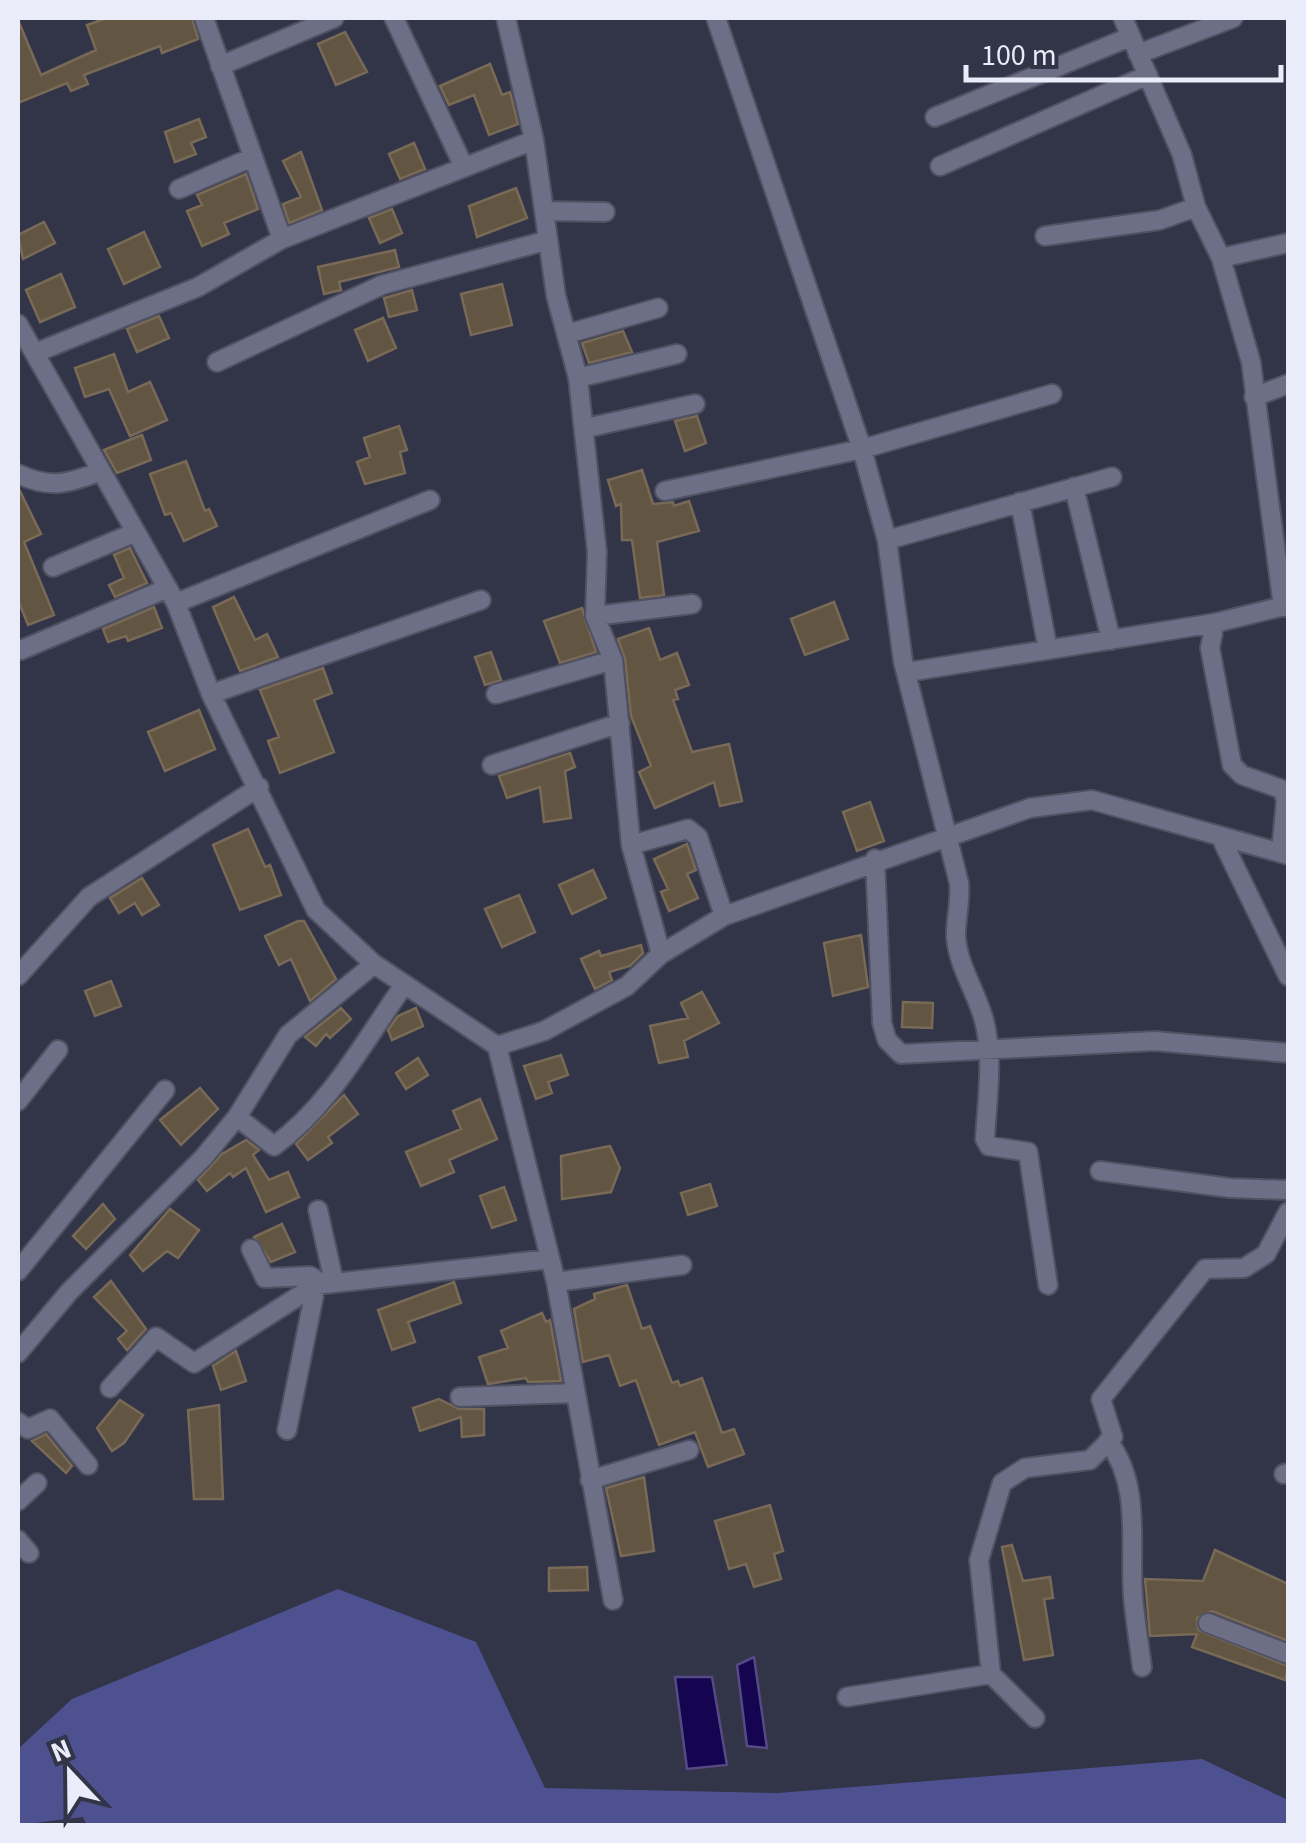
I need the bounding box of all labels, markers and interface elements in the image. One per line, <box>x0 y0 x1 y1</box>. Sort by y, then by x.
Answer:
scale bar <box>966 20 1281 82</box>
text: 100 m <box>981 34 1057 77</box>
north arrow <box>20 1723 120 1823</box>
text: N <box>45 1729 77 1773</box>

